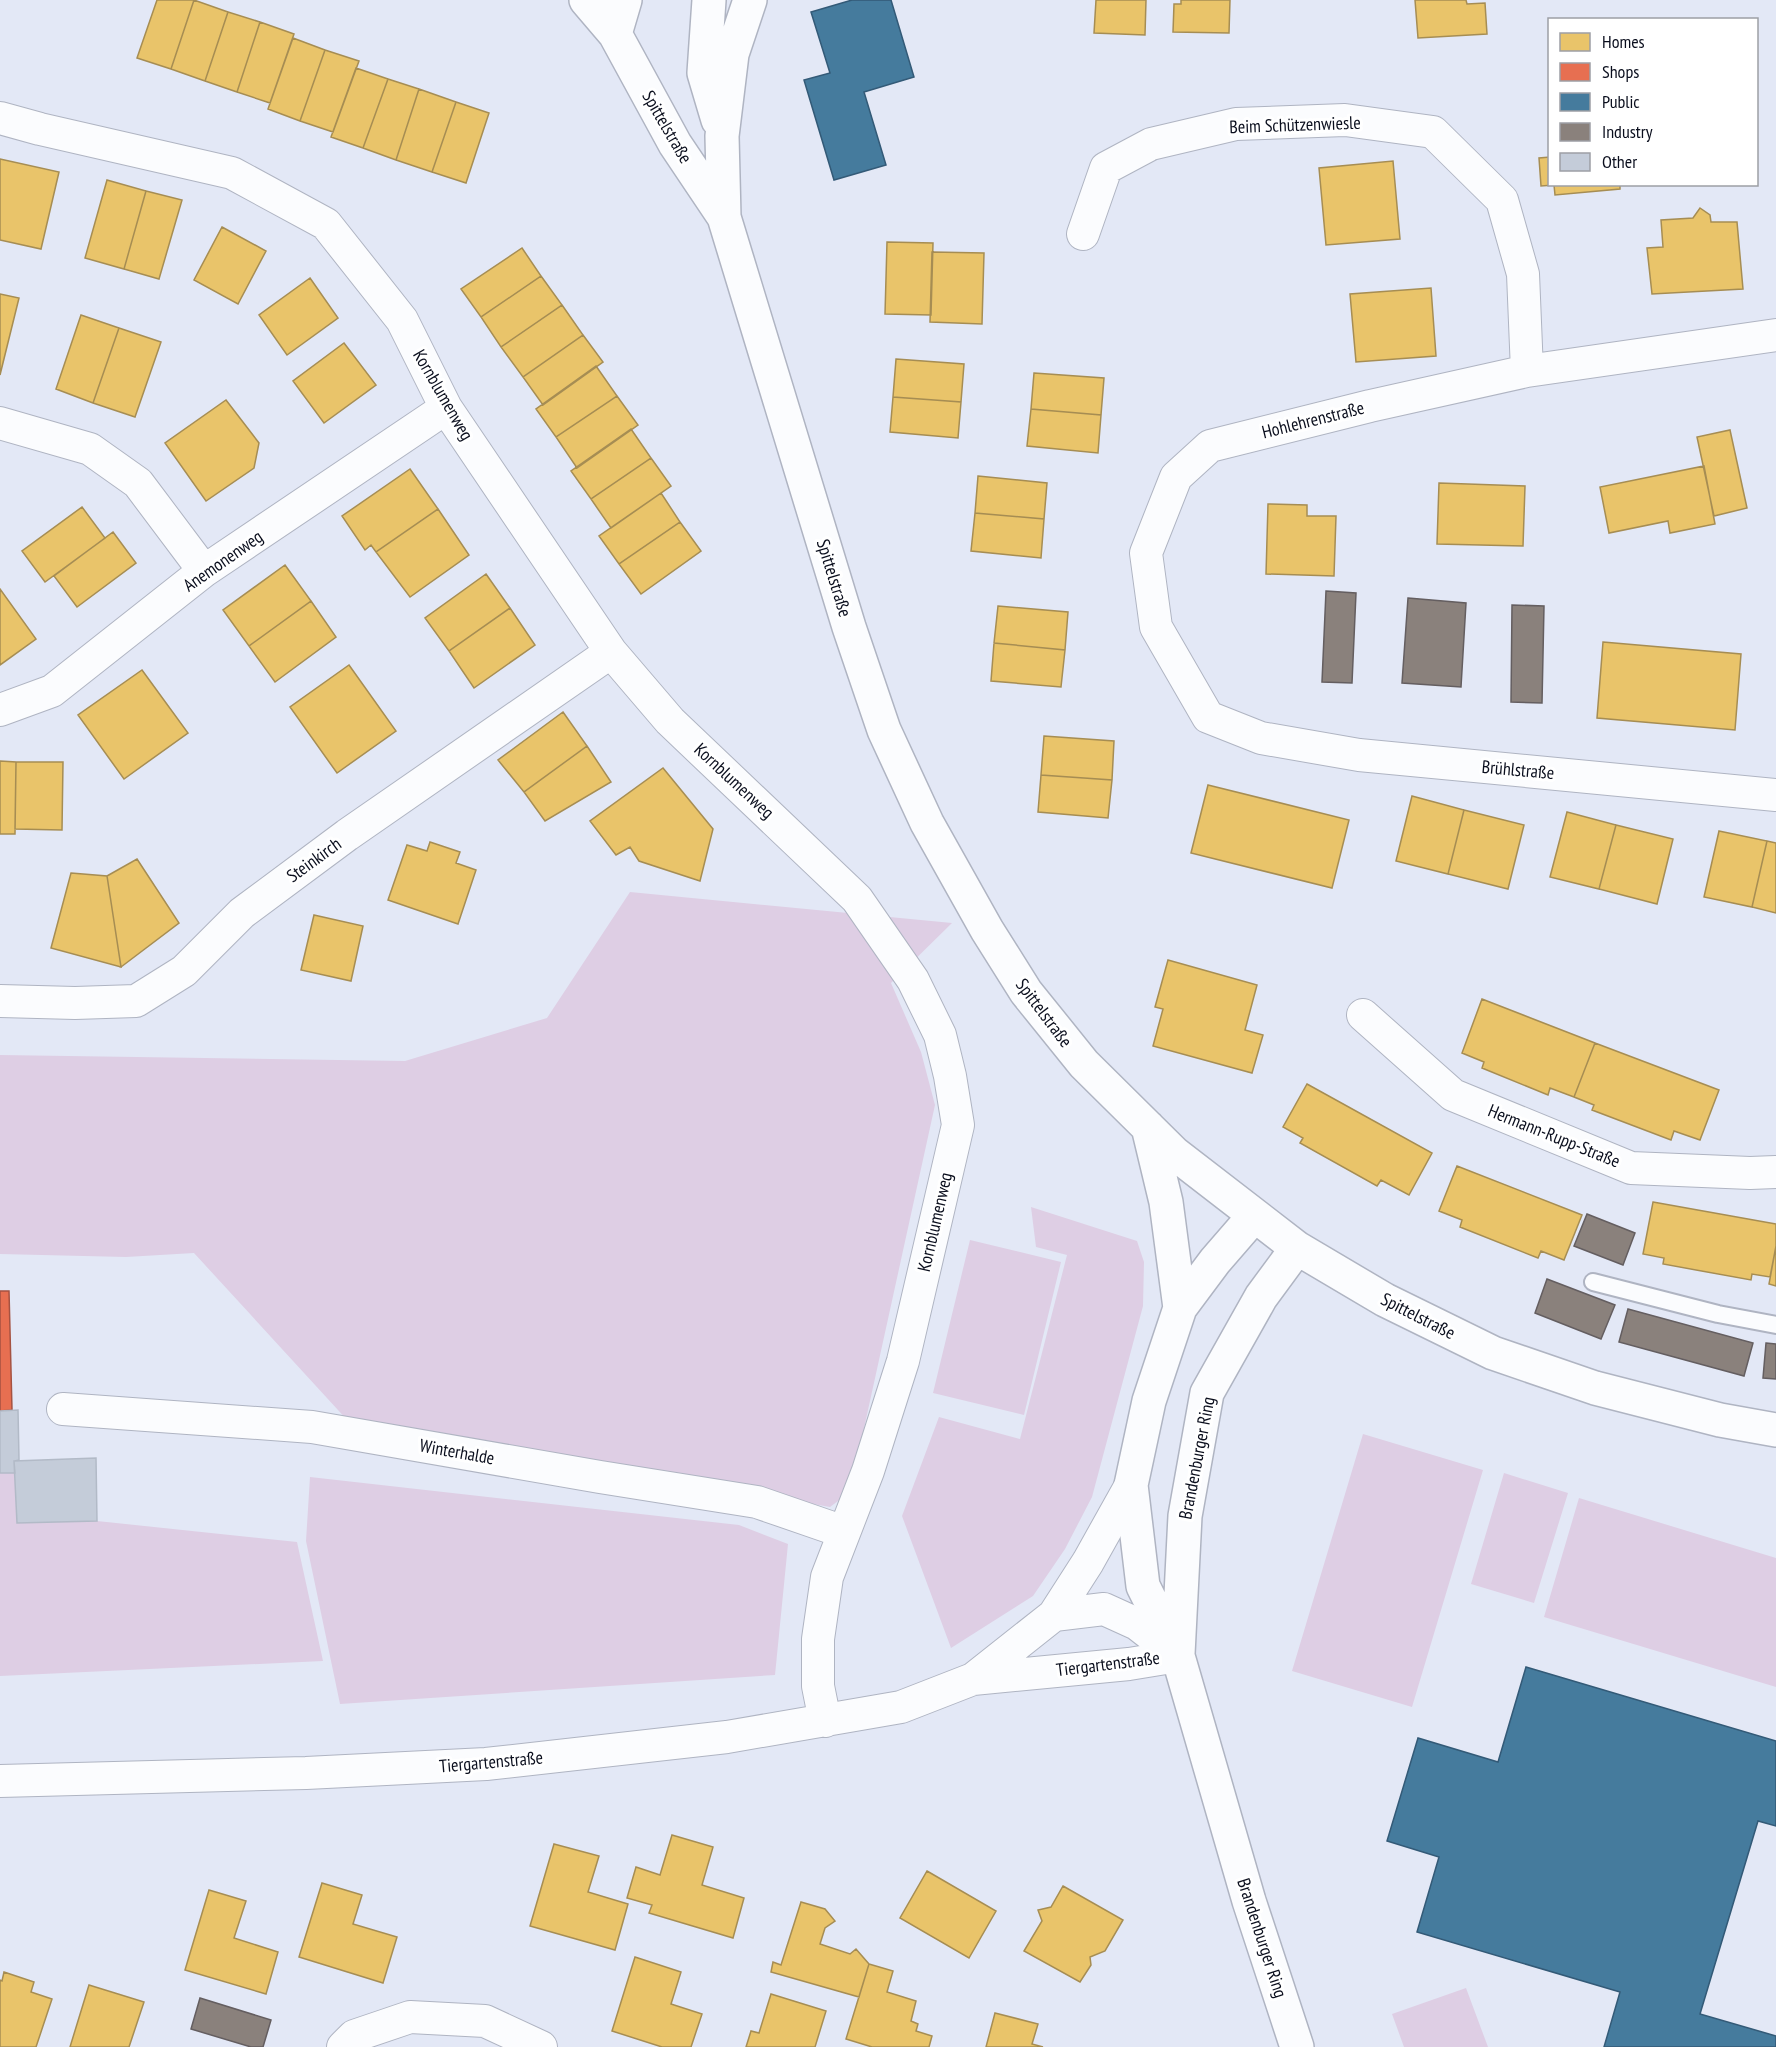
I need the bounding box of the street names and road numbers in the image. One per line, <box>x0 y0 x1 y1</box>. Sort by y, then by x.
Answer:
street label: Spittelstraße <box>637 86 697 167</box>
street label: Beim Schützenwiesle <box>1229 111 1361 138</box>
street label: Kornblumenweg <box>408 345 479 444</box>
street label: Hohlehrenstraße <box>1259 396 1366 443</box>
street label: Anemonenweg <box>178 525 267 596</box>
street label: Spittelstraße <box>812 536 857 620</box>
street label: Kornblumenweg <box>689 738 779 824</box>
street label: Brühlstraße <box>1481 755 1555 784</box>
street label: Steinkirch <box>282 832 346 887</box>
street label: Spittelstraße <box>1011 974 1078 1052</box>
street label: Hermann-Rupp-Straße <box>1485 1099 1624 1172</box>
street label: Kornblumenweg <box>912 1170 957 1274</box>
street label: Spittelstraße <box>1377 1287 1459 1344</box>
street label: Brandenburger Ring <box>1173 1395 1220 1521</box>
street label: Winterhalde <box>418 1434 496 1469</box>
street label: Tiergartenstraße <box>1055 1646 1161 1681</box>
street label: Tiergartenstraße <box>438 1746 544 1777</box>
street label: Brandenburger Ring <box>1232 1875 1293 2001</box>

